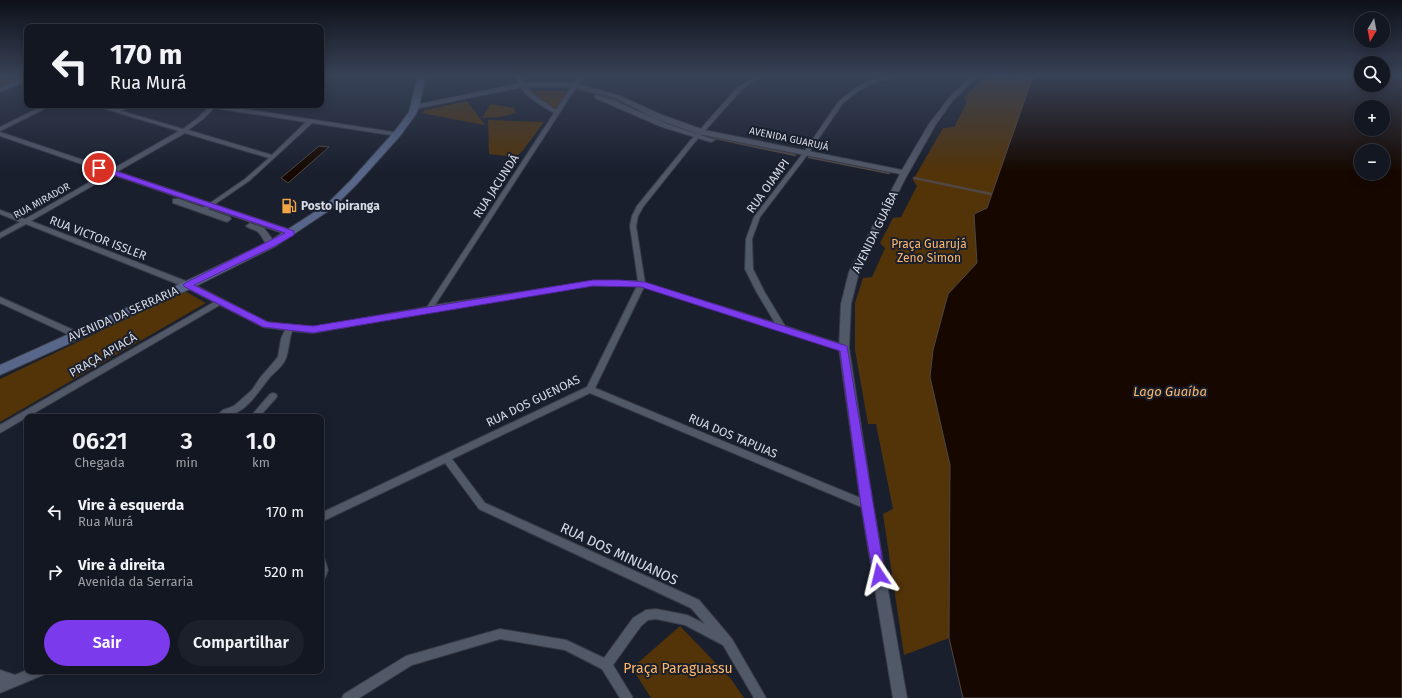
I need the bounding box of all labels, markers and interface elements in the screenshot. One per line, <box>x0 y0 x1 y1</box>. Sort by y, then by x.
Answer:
north arrow <box>1354 12 1390 48</box>
map controls <box>1354 12 1390 180</box>
text: 170 m <box>110 38 182 71</box>
icon: left <box>44 40 96 92</box>
button: search <box>1354 56 1390 92</box>
text: Rua Murá <box>110 72 187 94</box>
button: + <box>1354 100 1390 136</box>
street label: AVENIDA GUARUJÁ <box>748 123 830 153</box>
button: − <box>1354 144 1390 180</box>
pin <box>82 151 116 185</box>
street label: RUA JACUNDÁ <box>469 151 522 220</box>
street label: RUA OIAMPI <box>744 156 792 216</box>
icon: arrive <box>88 157 110 179</box>
street label: RUA MIRADOR <box>12 181 72 221</box>
street label: AVENIDA GUAÍBA <box>848 188 901 275</box>
fuel station icon: Posto Ipiranga <box>280 197 298 215</box>
place label: Posto Ipiranga <box>301 199 380 213</box>
street label: RUA VICTOR ISSLER <box>48 213 148 263</box>
park label: Praça Guarujá Zeno Simon <box>891 237 967 265</box>
street label: AVENIDA DA SERRARIA <box>66 283 180 345</box>
street label: PRAÇA APIACÁ <box>66 329 139 380</box>
street label: RUA DOS GUENOAS <box>484 372 583 430</box>
water label: Lago Guaíba <box>1133 384 1207 399</box>
street label: RUA DOS TAPUIAS <box>686 411 780 461</box>
text: 06:21 <box>72 427 128 455</box>
text: 3 <box>181 427 193 455</box>
text: 1.0 <box>246 427 276 455</box>
text: Chegada <box>75 455 125 470</box>
text: min <box>175 455 198 470</box>
text: km <box>252 455 270 470</box>
text: Vire à esquerda <box>78 496 184 514</box>
icon: left <box>44 501 66 523</box>
text: 170 m <box>266 503 304 521</box>
text: Rua Murá <box>78 514 133 529</box>
street label: RUA DOS MINUANOS <box>557 519 681 589</box>
position arrow <box>858 554 900 596</box>
text: Vire à direita <box>78 556 165 574</box>
icon: right <box>44 561 66 583</box>
text: 520 m <box>264 563 304 581</box>
text: Avenida da Serraria <box>78 574 193 589</box>
button: Sair <box>44 620 170 666</box>
button: Compartilhar <box>178 620 304 666</box>
park label: Praça Paraguassu <box>623 660 733 677</box>

